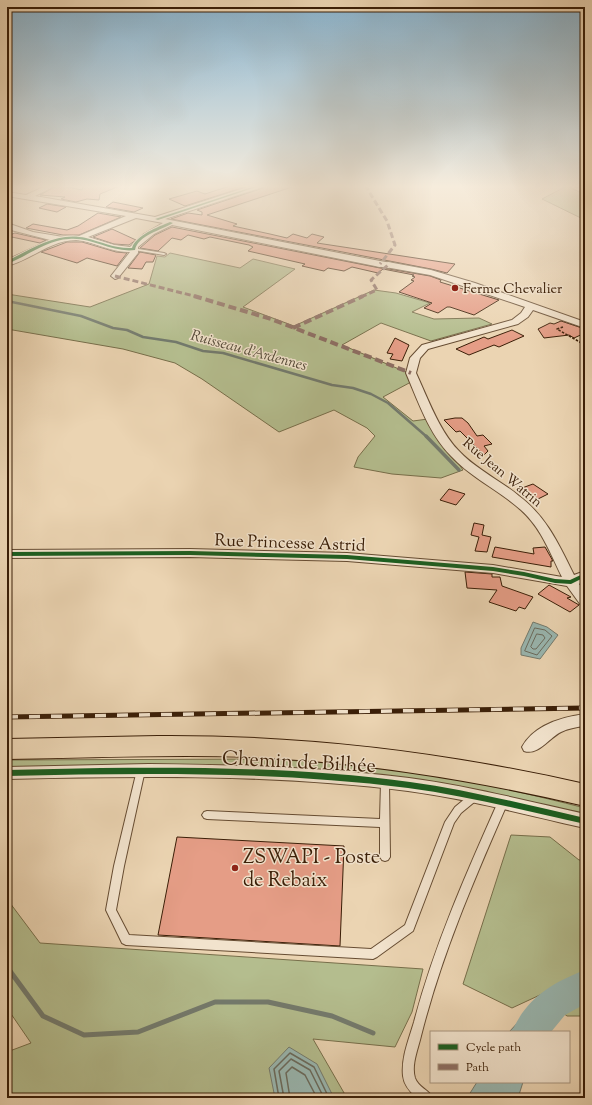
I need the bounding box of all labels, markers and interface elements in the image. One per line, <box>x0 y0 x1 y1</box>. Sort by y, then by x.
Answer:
place label: Ferme Chevalier <box>463 280 563 300</box>
marker: Ferme Chevalier <box>450 283 460 293</box>
water label: Ruisseau d'Ardennes <box>188 326 309 377</box>
street label: Rue Jean Watrin <box>457 434 546 513</box>
street label: Rue Princesse Astrid <box>214 529 366 559</box>
street label: Chemin de Bilhée <box>221 745 377 782</box>
place label: ZSWAPI - Poste de Rebaix <box>243 844 380 896</box>
marker: ZSWAPI - Poste de Rebaix <box>230 863 240 873</box>
legend <box>430 1031 570 1083</box>
text: Cycle path <box>466 1039 521 1057</box>
text: Path <box>466 1059 489 1077</box>

